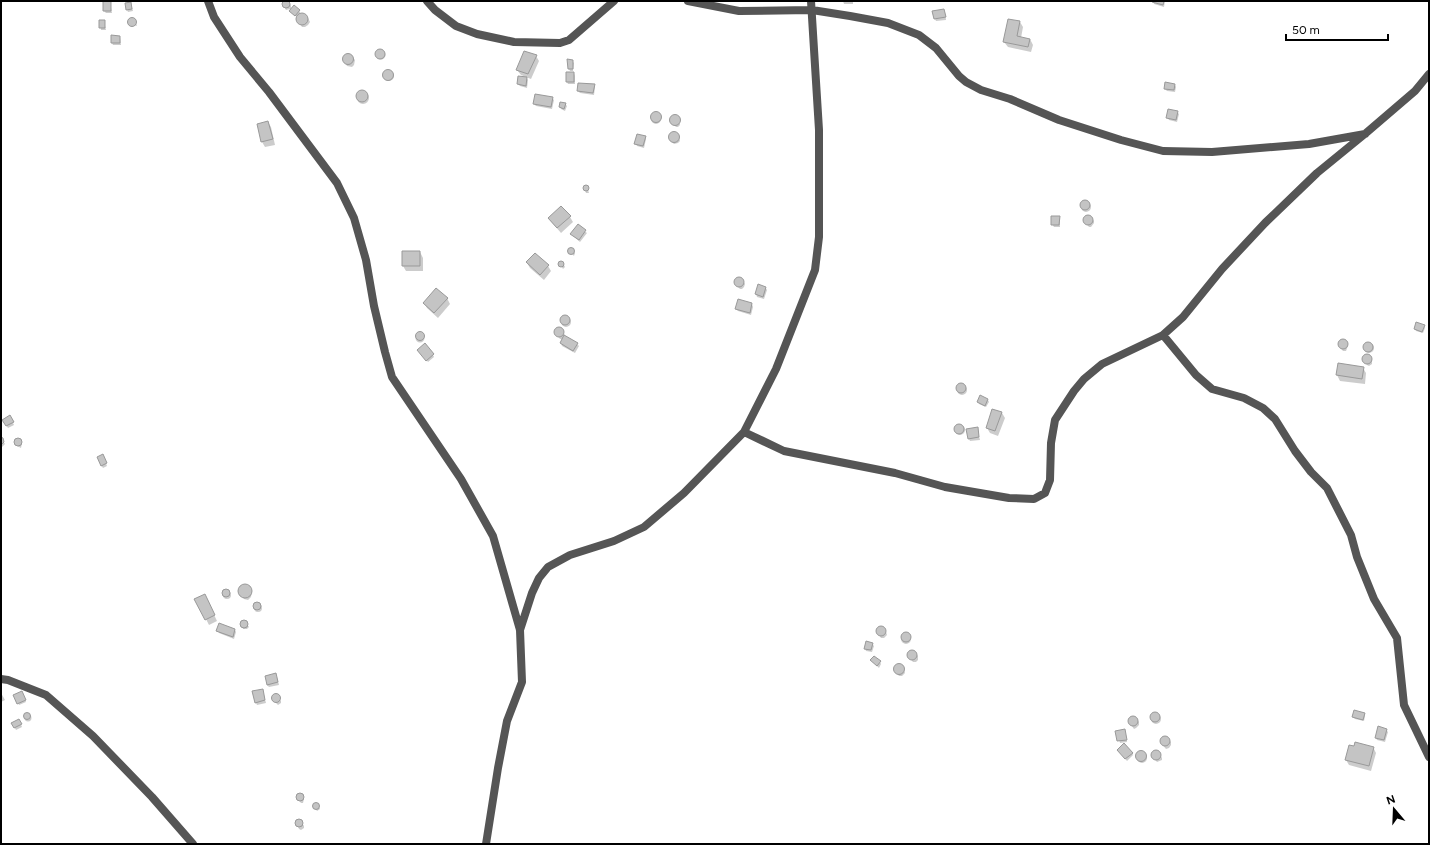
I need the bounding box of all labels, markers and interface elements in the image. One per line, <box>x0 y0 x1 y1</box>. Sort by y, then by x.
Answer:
scale bar <box>1286 16 1388 42</box>
text: 50 m <box>1292 23 1320 37</box>
north arrow <box>1374 789 1414 829</box>
text: N <box>1385 792 1397 808</box>

